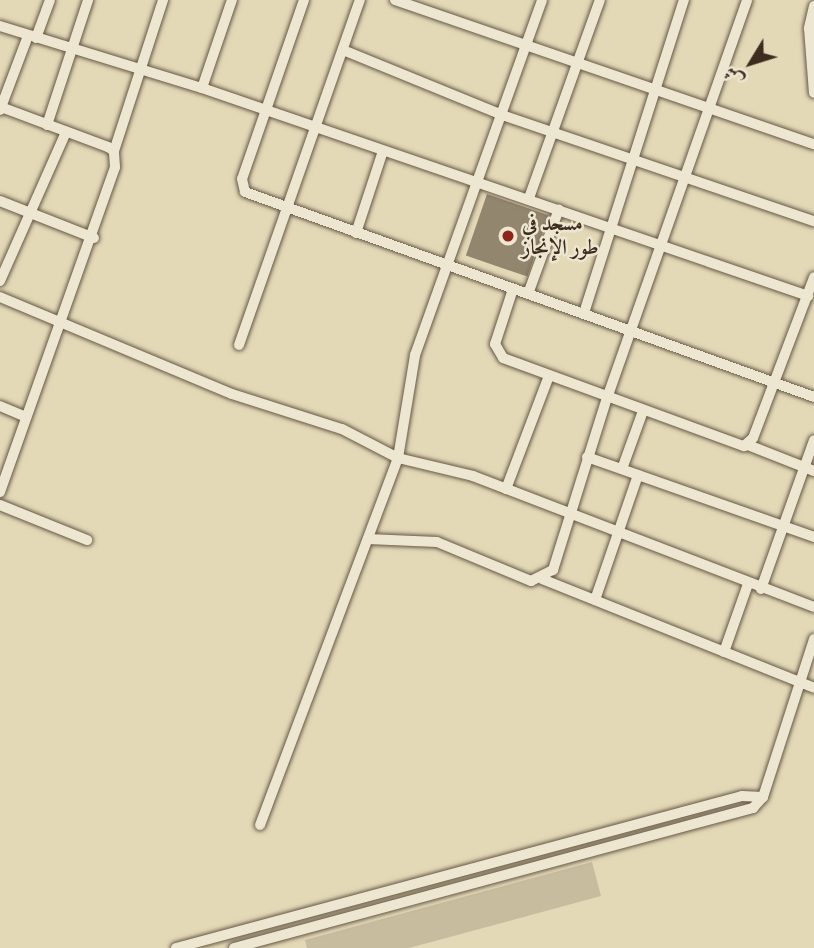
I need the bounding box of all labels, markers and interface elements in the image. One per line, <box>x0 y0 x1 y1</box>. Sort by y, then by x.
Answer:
north arrow <box>716 28 786 98</box>
text: ش <box>719 62 749 91</box>
place label: مسجد في طور الإنجاز <box>522 211 599 261</box>
marker: مسجد في طور الإنجاز <box>500 228 516 244</box>

